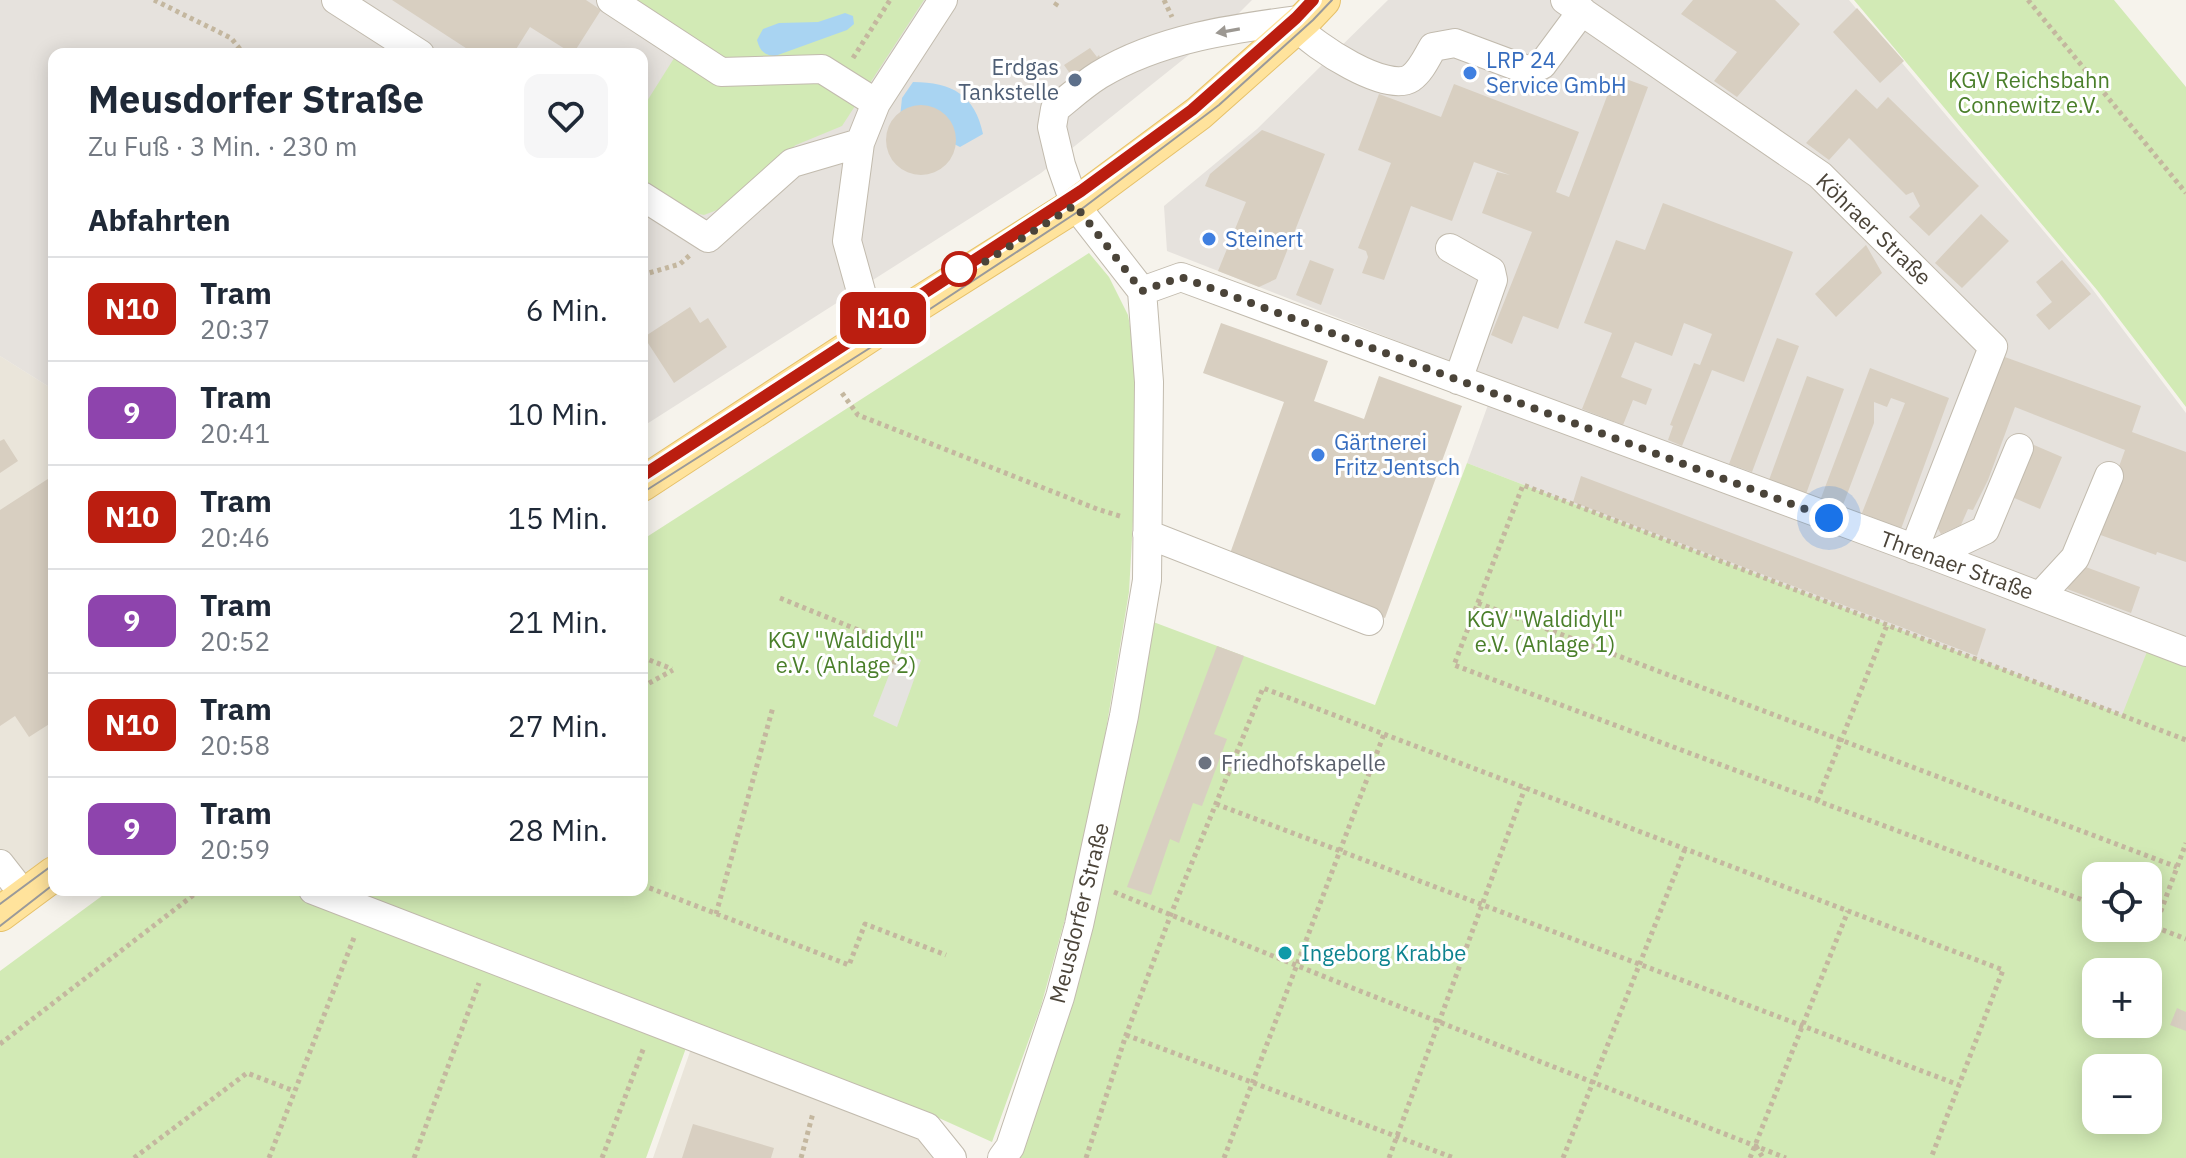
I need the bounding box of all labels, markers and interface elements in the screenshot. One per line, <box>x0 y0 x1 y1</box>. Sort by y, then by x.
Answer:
one-way arrow <box>1215 26 1240 38</box>
place label: LRP 24 Service GmbH <box>1486 45 1627 99</box>
place label: Erdgas Tankstelle <box>958 52 1059 106</box>
marker: LRP 24 Service GmbH <box>1461 64 1479 82</box>
park label: KGV Reichsbahn Connewitz e.V. <box>1948 65 2110 119</box>
marker: Erdgas Tankstelle <box>1066 71 1084 89</box>
text: Meusdorfer Straße <box>88 74 424 123</box>
button: heart <box>524 74 608 158</box>
text: Zu Fuß · 3 Min. · 230 m <box>88 129 357 163</box>
street label: Köhraer Straße <box>1810 166 1938 291</box>
text: Abfahrten <box>88 200 231 239</box>
place label: Steinert <box>1225 224 1303 253</box>
marker: Steinert <box>1200 230 1218 248</box>
unlabelled marker <box>942 252 976 286</box>
text: Tram <box>200 273 272 312</box>
text: N10 <box>105 290 159 327</box>
text: 6 Min. <box>526 290 608 329</box>
line badge: N10 <box>837 292 929 344</box>
text: N10 <box>856 299 910 336</box>
text: 20:37 <box>200 312 270 346</box>
text: Tram <box>200 377 272 416</box>
text: 9 <box>124 394 140 431</box>
text: 10 Min. <box>508 394 608 433</box>
text: 20:41 <box>200 416 270 450</box>
place label: Gärtnerei Fritz Jentsch <box>1334 427 1460 481</box>
marker: Gärtnerei Fritz Jentsch <box>1309 446 1327 464</box>
text: Tram <box>200 481 272 520</box>
text: N10 <box>105 498 159 535</box>
text: 15 Min. <box>508 498 608 537</box>
your location <box>1809 498 1849 538</box>
text: 20:46 <box>200 520 270 554</box>
street label: Threnaer Straße <box>1877 523 2038 606</box>
text: Tram <box>200 585 272 624</box>
text: 9 <box>124 602 140 639</box>
text: 21 Min. <box>508 602 608 641</box>
park label: KGV "Waldidyll" e.V. (Anlage 1) <box>1467 604 1623 658</box>
text: 20:52 <box>200 624 270 658</box>
park label: KGV "Waldidyll" e.V. (Anlage 2) <box>768 625 924 679</box>
text: Tram <box>200 689 272 728</box>
text: N10 <box>105 706 159 743</box>
text: 27 Min. <box>508 706 608 745</box>
text: 20:58 <box>200 728 270 762</box>
place label: Friedhofskapelle <box>1221 748 1386 777</box>
marker: Friedhofskapelle <box>1196 754 1214 772</box>
text: Tram <box>200 793 272 832</box>
text: 9 <box>124 810 140 847</box>
text: 28 Min. <box>508 810 608 849</box>
street label: Meusdorfer Straße <box>1042 820 1115 1006</box>
text: 20:59 <box>200 832 270 866</box>
map controls <box>2082 862 2162 1134</box>
button: locate <box>2082 862 2162 942</box>
place label: Ingeborg Krabbe <box>1301 938 1466 967</box>
marker: Ingeborg Krabbe <box>1276 944 1294 962</box>
button: + <box>2082 958 2162 1038</box>
button: − <box>2082 1054 2162 1134</box>

